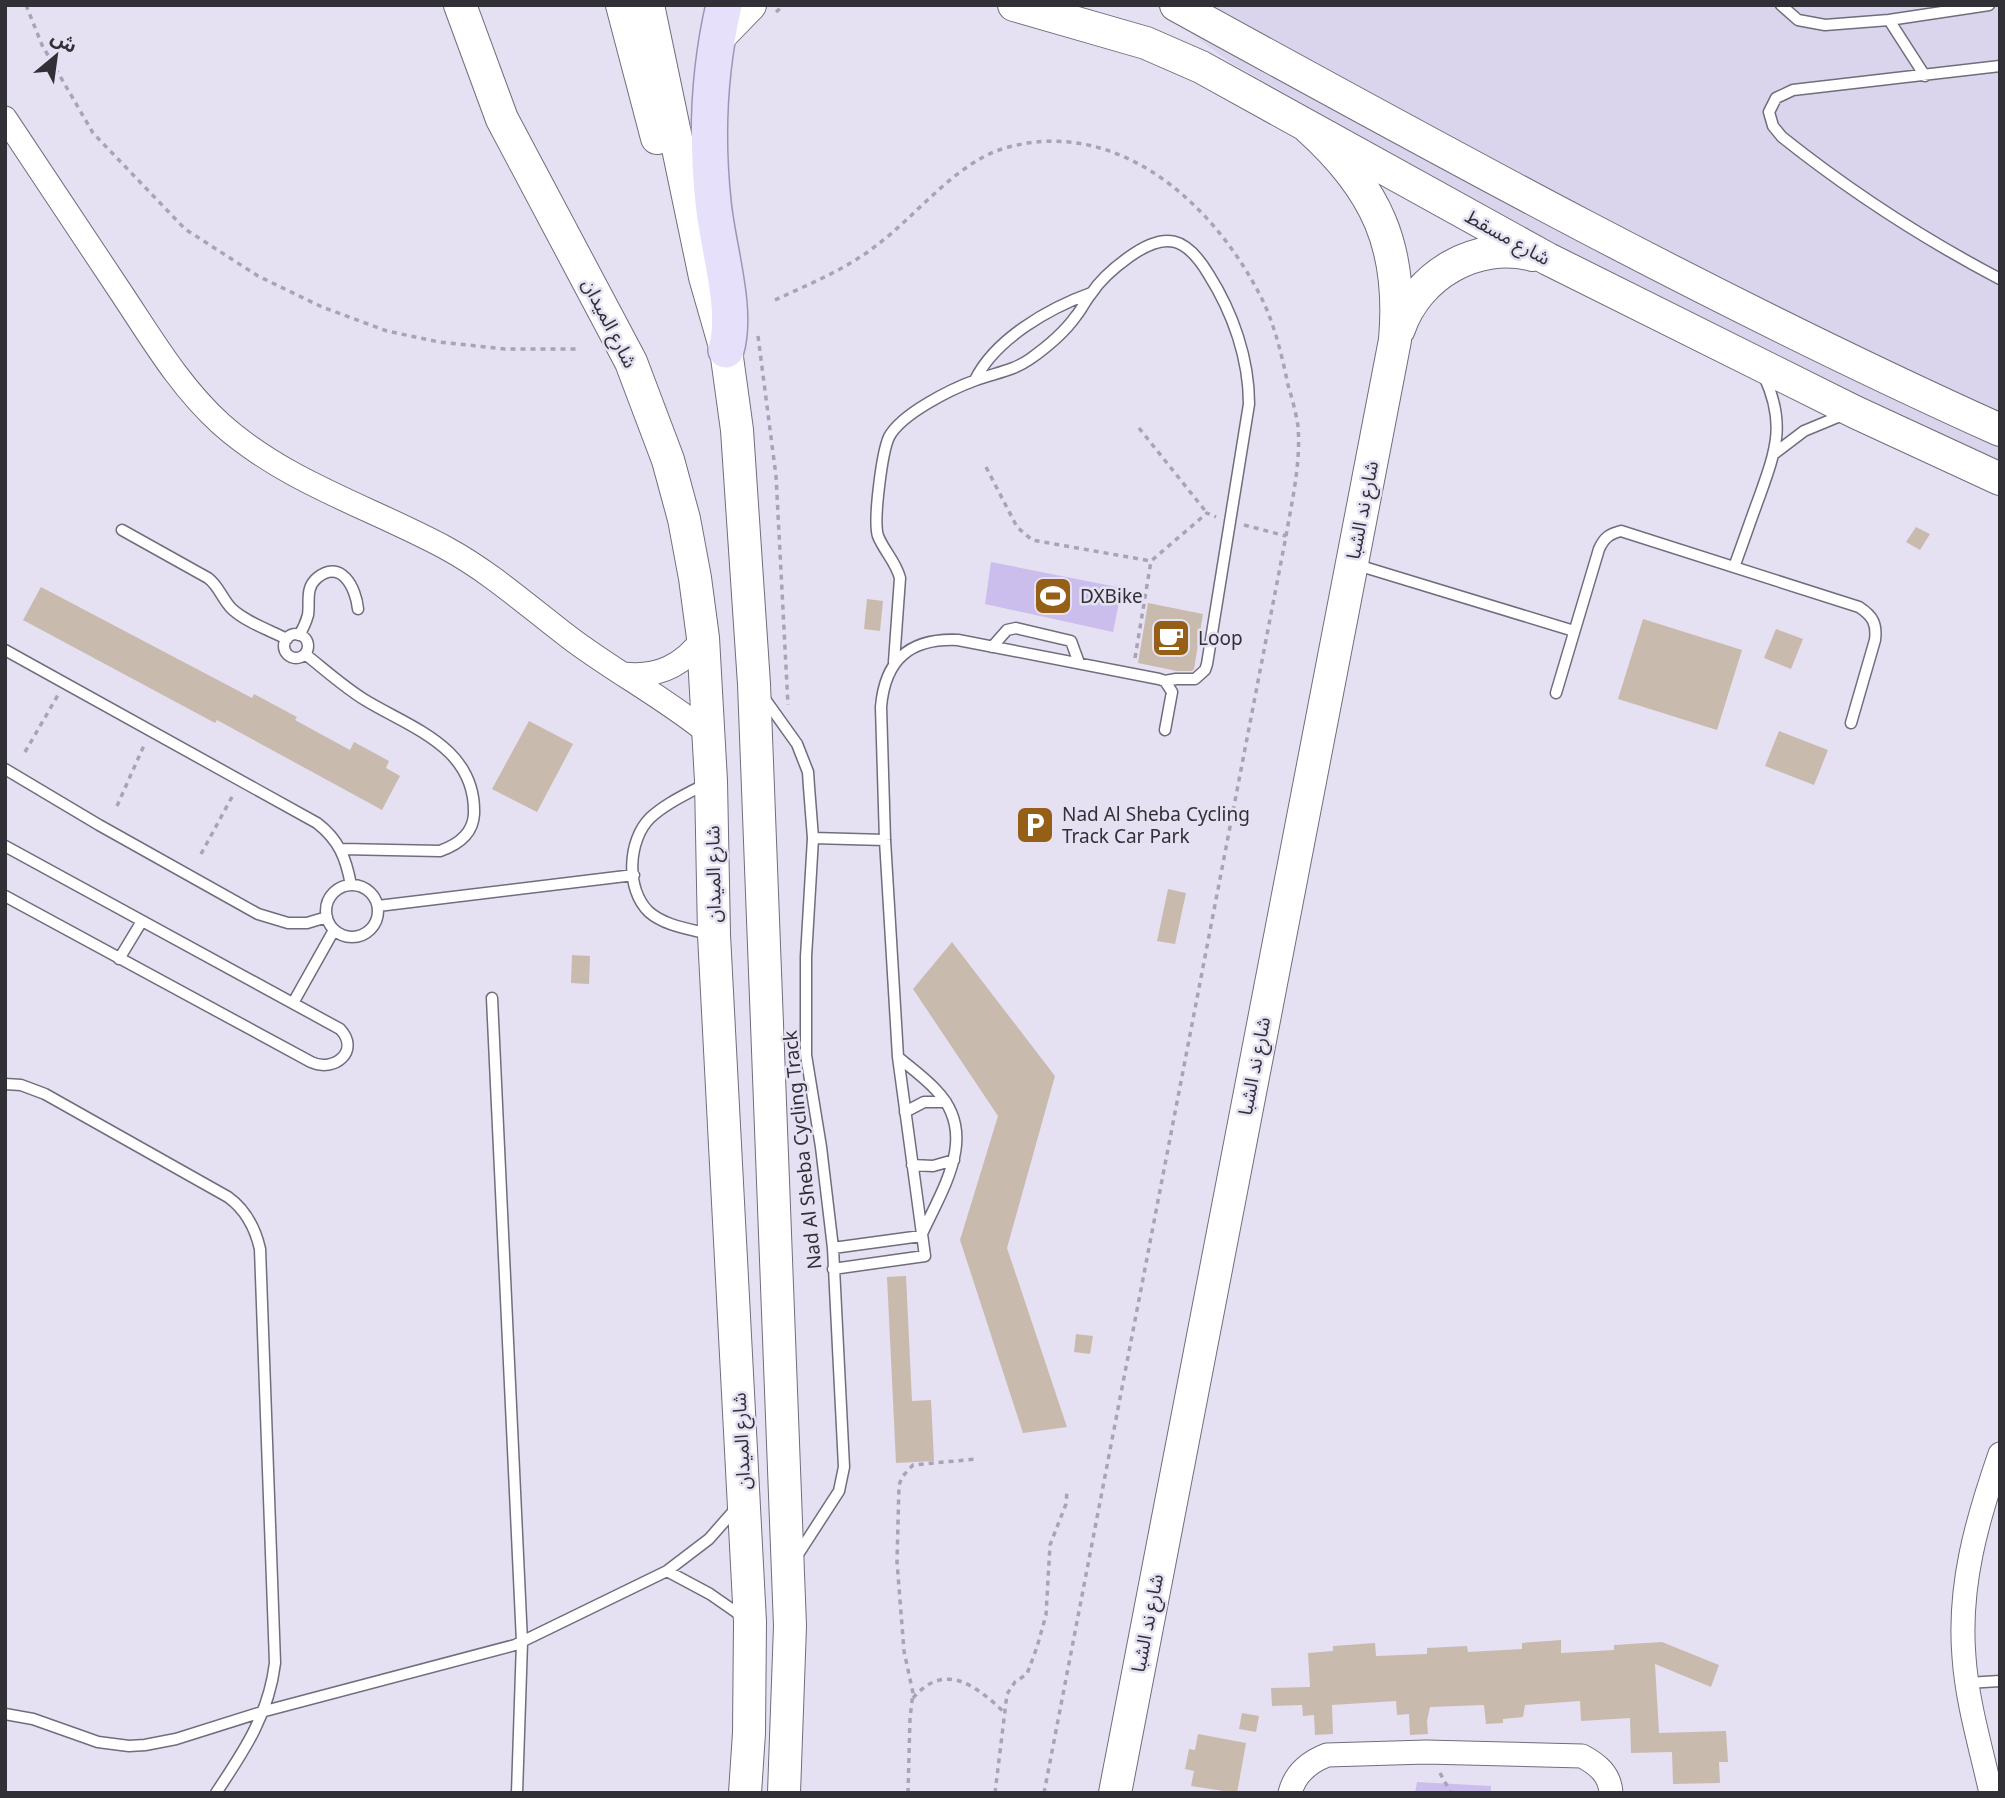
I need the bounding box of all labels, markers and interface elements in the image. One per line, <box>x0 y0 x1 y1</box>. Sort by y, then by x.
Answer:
north arrow <box>21 21 91 91</box>
text: ش <box>47 23 82 59</box>
street label: شارع مسقط <box>1460 203 1555 272</box>
street label: شارع الميدان <box>575 274 644 373</box>
street label: شارع ند الشبا <box>1340 459 1385 562</box>
sports icon: DXBike <box>1032 575 1074 617</box>
place label: DXBike <box>1080 583 1143 609</box>
cafe icon: Loop <box>1150 617 1192 659</box>
place label: Loop <box>1198 625 1243 651</box>
place label: Nad Al Sheba Cycling Track Car Park <box>1062 801 1250 849</box>
parking icon: Nad Al Sheba Cycling Track Car Park <box>1014 804 1056 846</box>
street label: شارع الميدان <box>699 825 728 923</box>
street label: شارع ند الشبا <box>1232 1015 1277 1118</box>
street label: Nad Al Sheba Cycling Track <box>777 1029 827 1271</box>
street label: شارع الميدان <box>725 1392 758 1490</box>
street label: شارع ند الشبا <box>1125 1572 1170 1675</box>

